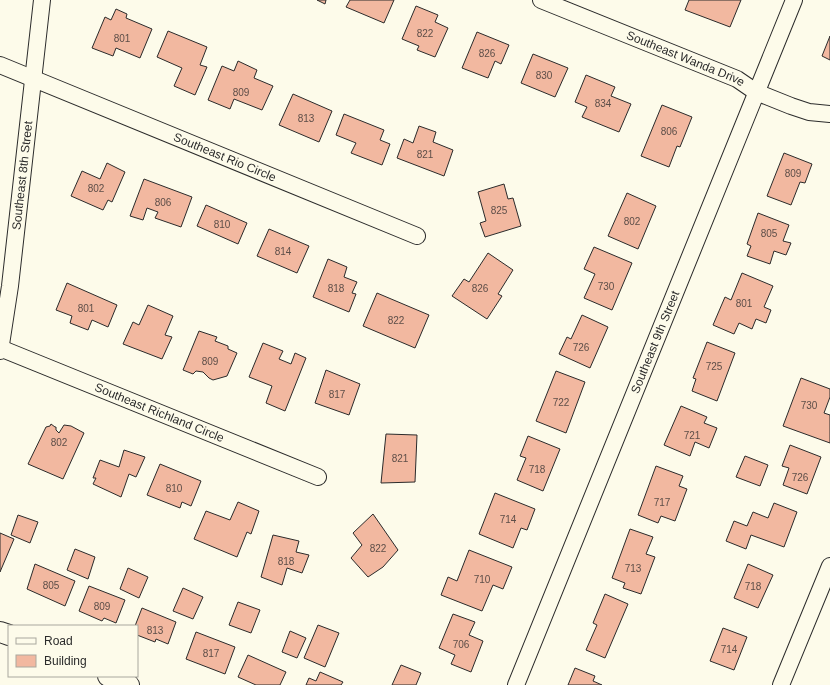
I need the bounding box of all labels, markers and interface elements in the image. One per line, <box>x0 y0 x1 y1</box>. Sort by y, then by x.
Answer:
house number: 822 <box>417 28 434 39</box>
street label: Southeast Wanda Drive <box>624 28 748 89</box>
house number: 801 <box>114 33 131 44</box>
house number: 826 <box>479 48 496 59</box>
house number: 830 <box>536 70 553 81</box>
house number: 809 <box>233 87 250 98</box>
house number: 834 <box>595 98 612 109</box>
house number: 813 <box>298 113 315 124</box>
street label: Southeast 8th Street <box>9 120 35 231</box>
house number: 806 <box>661 126 678 137</box>
street label: Southeast Rio Circle <box>171 130 278 185</box>
house number: 821 <box>417 149 434 160</box>
house number: 809 <box>785 168 802 179</box>
house number: 802 <box>88 183 105 194</box>
house number: 806 <box>155 197 172 208</box>
house number: 825 <box>491 205 508 216</box>
house number: 802 <box>624 216 641 227</box>
house number: 810 <box>214 219 231 230</box>
house number: 805 <box>761 228 778 239</box>
house number: 814 <box>275 246 292 257</box>
house number: 730 <box>598 281 615 292</box>
house number: 818 <box>328 283 345 294</box>
house number: 826 <box>472 283 489 294</box>
street label: Southeast 9th Street <box>628 288 682 396</box>
house number: 801 <box>736 298 753 309</box>
house number: 801 <box>78 303 95 314</box>
house number: 822 <box>388 315 405 326</box>
house number: 726 <box>573 342 590 353</box>
house number: 809 <box>202 356 219 367</box>
house number: 725 <box>706 361 723 372</box>
street label: Southeast Richland Circle <box>93 380 226 445</box>
house number: 817 <box>329 389 346 400</box>
house number: 722 <box>553 397 570 408</box>
house number: 730 <box>801 400 818 411</box>
house number: 721 <box>684 430 701 441</box>
house number: 802 <box>51 437 68 448</box>
house number: 821 <box>392 453 409 464</box>
house number: 718 <box>529 464 546 475</box>
house number: 726 <box>792 472 809 483</box>
house number: 810 <box>166 483 183 494</box>
house number: 717 <box>654 497 671 508</box>
house number: 714 <box>500 514 517 525</box>
house number: 822 <box>370 543 387 554</box>
house number: 818 <box>278 556 295 567</box>
house number: 713 <box>625 563 642 574</box>
house number: 710 <box>474 574 491 585</box>
house number: 805 <box>43 580 60 591</box>
house number: 718 <box>745 581 762 592</box>
house number: 809 <box>94 601 111 612</box>
legend <box>8 625 138 677</box>
house number: 813 <box>147 625 164 636</box>
text: Road <box>44 634 73 648</box>
house number: 706 <box>453 639 470 650</box>
house number: 714 <box>721 644 738 655</box>
house number: 817 <box>203 648 220 659</box>
text: Building <box>44 654 87 668</box>

